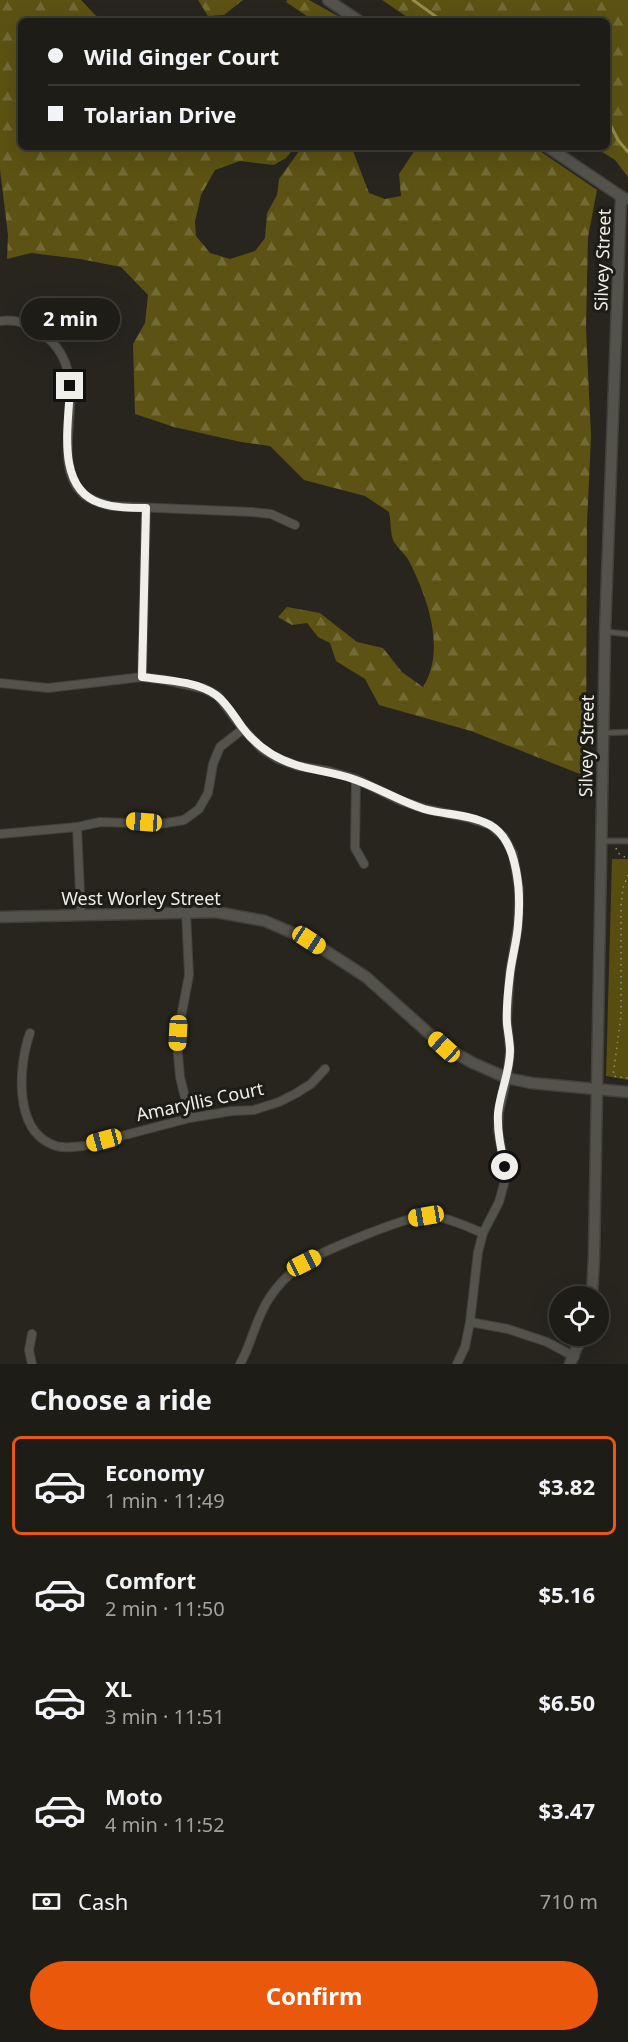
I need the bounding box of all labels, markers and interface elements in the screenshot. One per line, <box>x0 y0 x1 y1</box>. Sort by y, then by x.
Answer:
text: Wild Ginger Court <box>84 41 279 71</box>
text: Tolarian Drive <box>84 99 236 129</box>
street label: Silvey Street <box>588 208 616 311</box>
callout: 2 min <box>20 299 119 341</box>
text: 2 min <box>43 305 98 332</box>
route end <box>56 372 83 399</box>
street label: Silvey Street <box>573 694 599 797</box>
car <box>125 812 163 832</box>
street label: West Worley Street <box>61 886 221 910</box>
car <box>289 923 329 957</box>
car <box>168 1015 188 1051</box>
car <box>425 1028 463 1066</box>
street label: Amaryllis Court <box>134 1076 266 1126</box>
car <box>84 1127 124 1153</box>
route start <box>491 1153 518 1180</box>
car <box>407 1204 445 1228</box>
car <box>284 1247 324 1279</box>
map controls <box>549 1286 609 1346</box>
button: locate <box>549 1286 609 1346</box>
text: Choose a ride <box>30 1381 212 1418</box>
text: Economy <box>105 1457 204 1487</box>
icon: car <box>33 1459 87 1513</box>
text: $3.82 <box>538 1471 595 1501</box>
text: 1 min · 11:49 <box>105 1487 225 1514</box>
text: Comfort <box>105 1565 196 1595</box>
icon: car <box>33 1567 87 1621</box>
text: $5.16 <box>538 1579 595 1609</box>
text: 2 min · 11:50 <box>105 1595 225 1622</box>
text: XL <box>105 1673 132 1703</box>
icon: car <box>33 1675 87 1729</box>
text: $6.50 <box>538 1687 595 1717</box>
text: 3 min · 11:51 <box>105 1703 225 1730</box>
text: Moto <box>105 1781 163 1811</box>
icon: car <box>33 1783 87 1837</box>
text: $3.47 <box>538 1795 595 1825</box>
text: 4 min · 11:52 <box>105 1811 225 1838</box>
icon: cash <box>30 1885 63 1918</box>
text: Cash <box>78 1886 128 1916</box>
text: 710 m <box>540 1888 598 1915</box>
button: Confirm <box>30 1961 598 2030</box>

